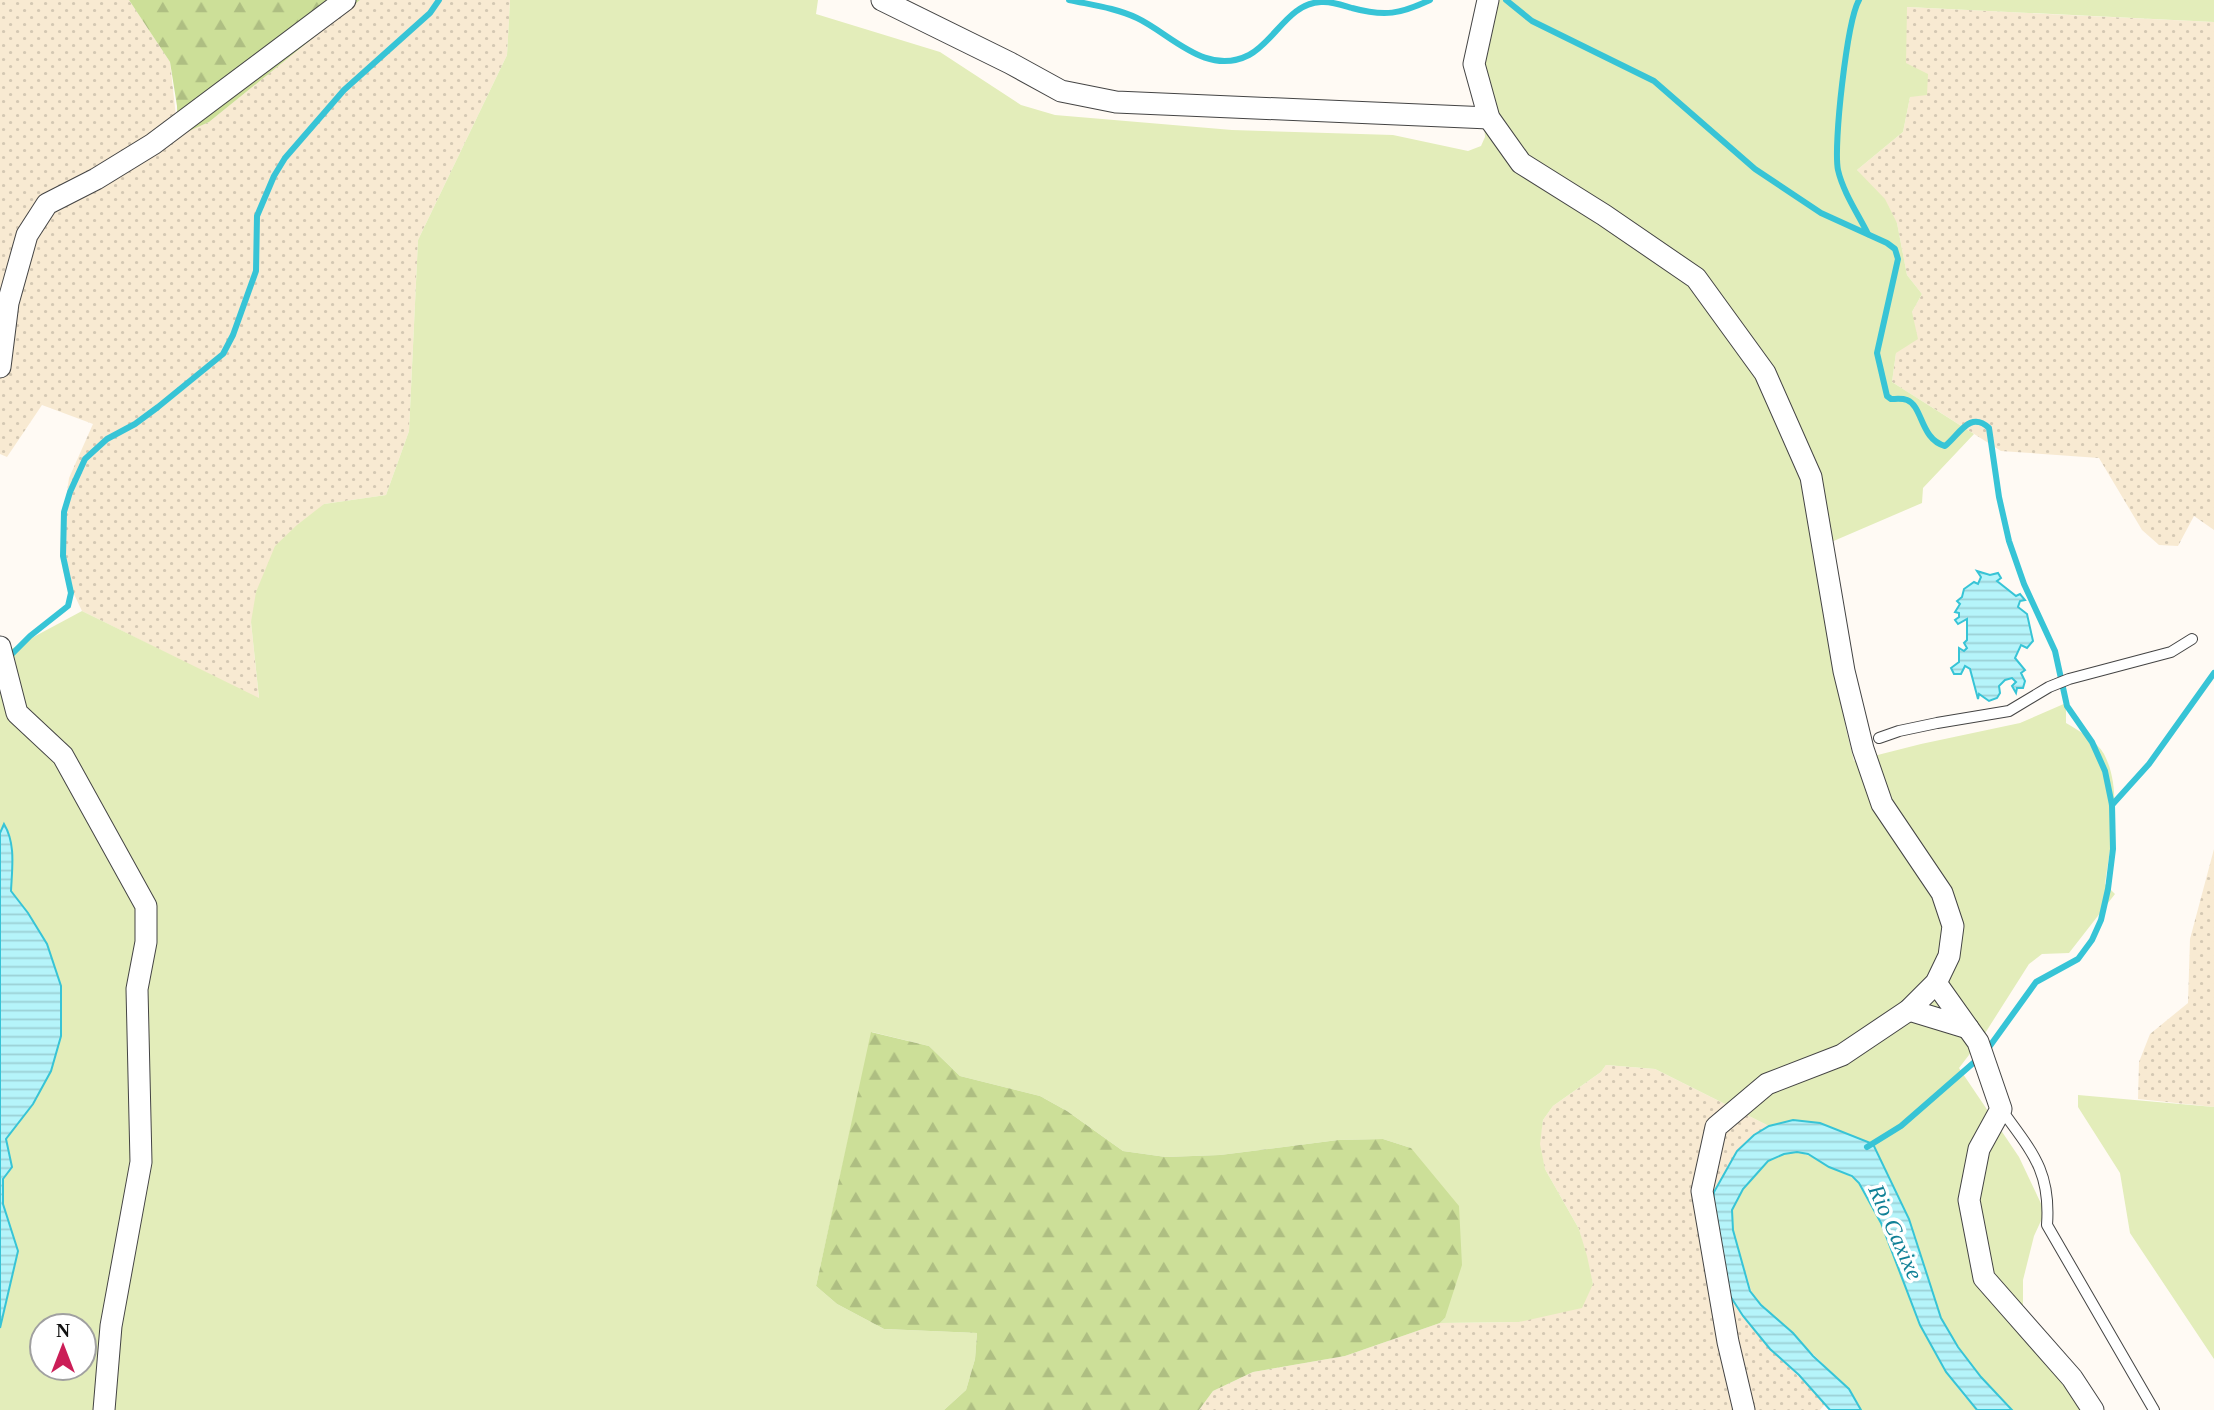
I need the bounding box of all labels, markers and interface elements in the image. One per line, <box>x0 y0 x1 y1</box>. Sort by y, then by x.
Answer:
water label: Rio Caxixe <box>1863 1180 1928 1284</box>
north arrow <box>28 1312 98 1382</box>
text: N <box>56 1320 70 1341</box>

